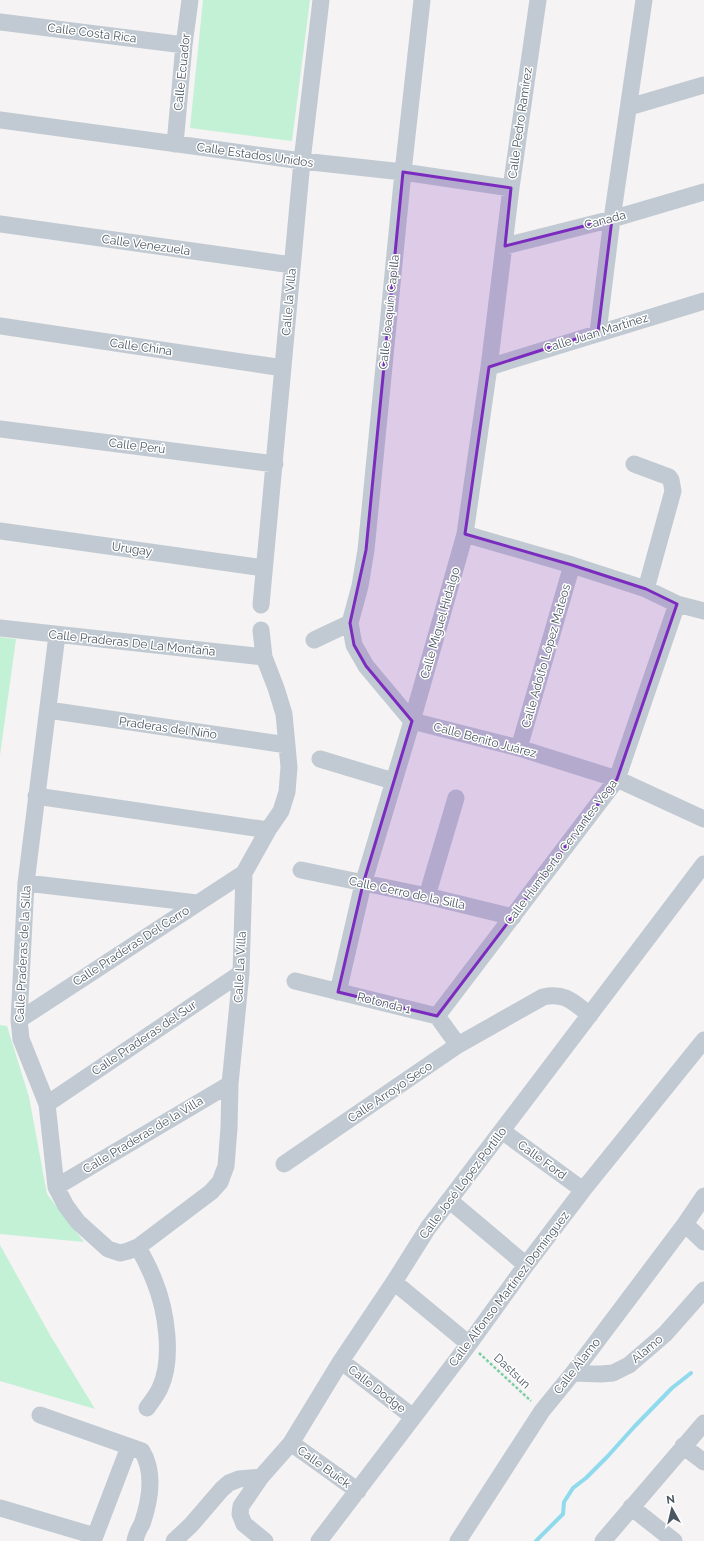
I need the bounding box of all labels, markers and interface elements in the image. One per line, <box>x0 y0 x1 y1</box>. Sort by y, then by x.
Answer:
street label: Calle Costa Rica <box>47 21 137 45</box>
street label: Calle Ecuador <box>171 32 193 111</box>
street label: Calle Pedro Ramírez <box>505 66 535 180</box>
street label: Calle Estados Unidos <box>196 140 314 170</box>
street label: Canada <box>583 208 627 232</box>
street label: Calle Venezuela <box>101 232 191 258</box>
street label: Calle Joaquín Capilla <box>376 254 402 370</box>
street label: Calle la Villa <box>279 268 299 336</box>
street label: Calle Juan Martínez <box>542 310 650 356</box>
street label: Calle China <box>109 336 173 358</box>
street label: Calle Perú <box>108 436 166 456</box>
street label: Urugay <box>111 539 154 559</box>
street label: Calle Miguel Hidalgo <box>417 566 463 680</box>
street label: Calle Adolfo López Mateos <box>519 582 573 730</box>
street label: Calle Praderas De La Montaña <box>48 627 216 659</box>
street label: Praderas del Niño <box>118 714 218 742</box>
street label: Calle Benito Juárez <box>432 720 538 761</box>
street label: Calle Humberto Cervantes Vega <box>502 777 620 927</box>
street label: Calle Cerro de la Silla <box>348 874 466 912</box>
street label: Calle Praderas de la Silla <box>12 885 34 1023</box>
street label: Calle Praderas Del Cerro <box>70 903 192 989</box>
street label: Calle La Villa <box>231 931 249 1003</box>
street label: Rotonda 1 <box>356 990 412 1016</box>
street label: Calle Praderas del Sur <box>89 997 199 1078</box>
street label: Calle Arroyo Seco <box>345 1059 435 1125</box>
street label: Calle Praderas de la Villa <box>80 1094 206 1176</box>
street label: Calle José López Portillo <box>416 1124 510 1242</box>
street label: Calle Ford <box>515 1138 569 1182</box>
street label: Calle Alfonso Martínez Domínguez <box>446 1209 572 1369</box>
street label: Alamo <box>629 1332 665 1366</box>
street label: Calle Álamo <box>551 1335 603 1397</box>
street label: Dastsun <box>491 1351 533 1391</box>
street label: Calle Dodge <box>345 1362 409 1416</box>
street label: Calle Buick <box>295 1443 354 1491</box>
north arrow <box>652 1489 692 1529</box>
text: N <box>666 1493 676 1507</box>

